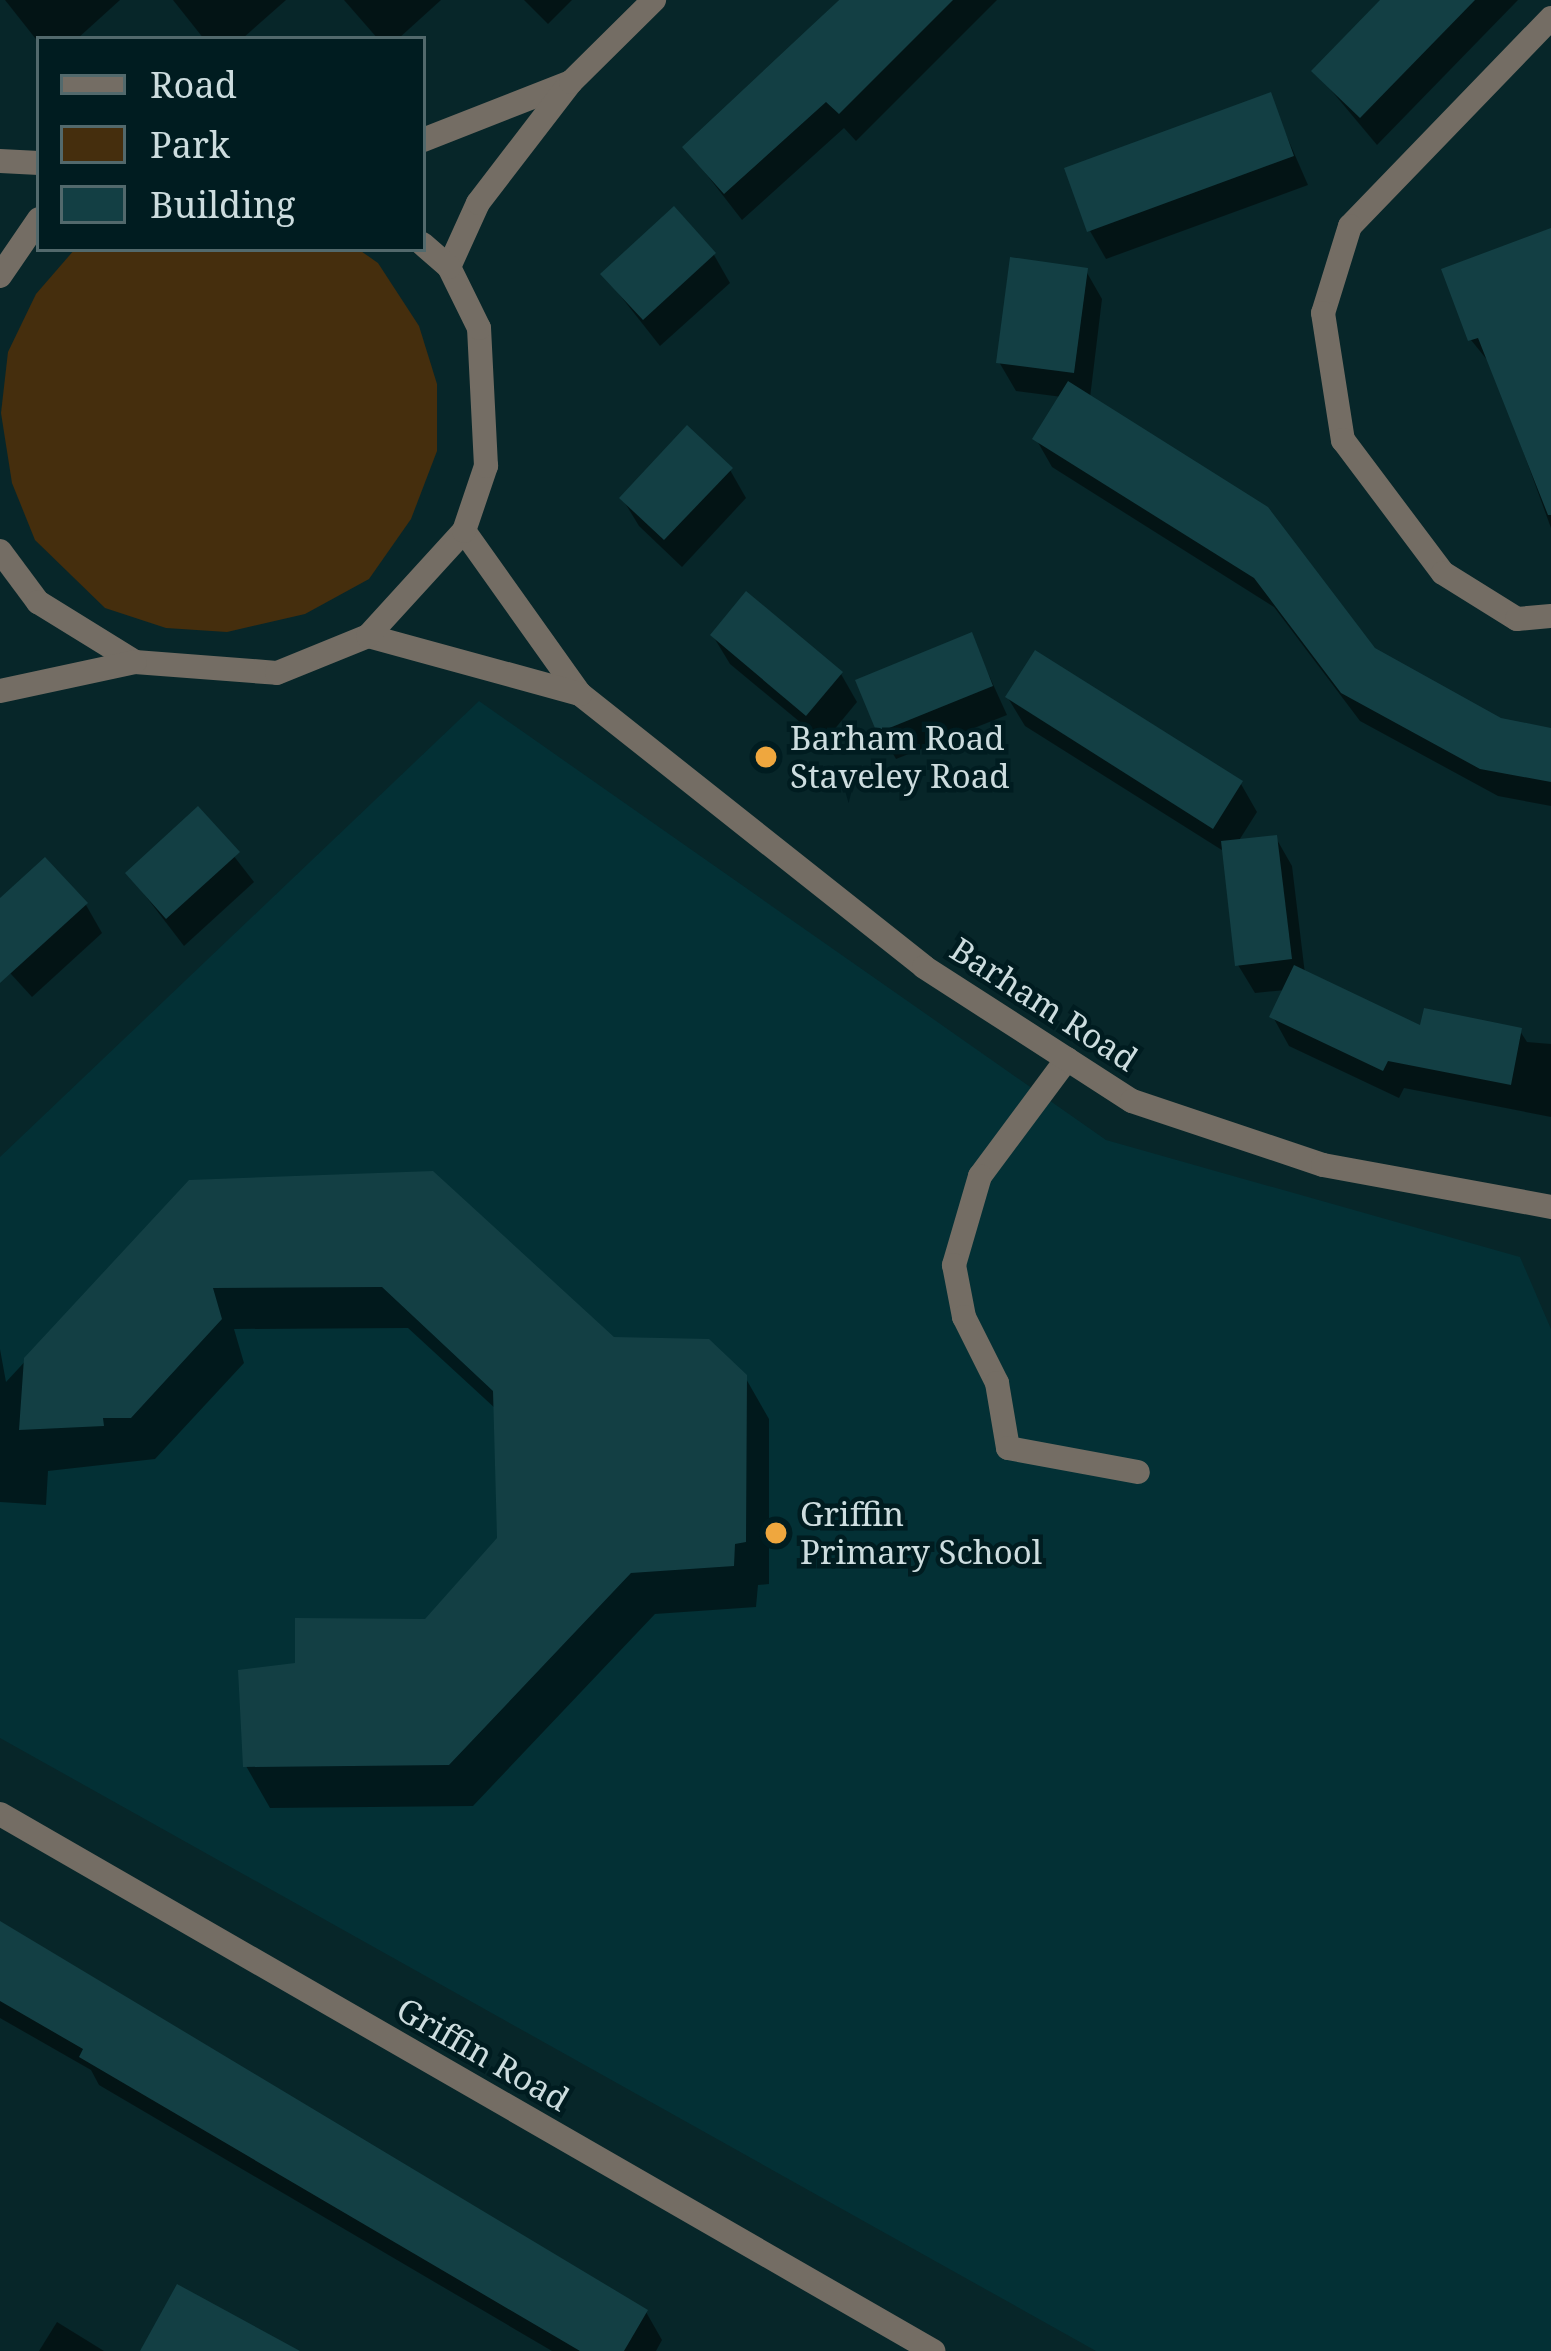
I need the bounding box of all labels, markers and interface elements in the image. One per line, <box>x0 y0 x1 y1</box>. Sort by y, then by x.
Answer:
legend <box>36 36 426 252</box>
text: Road <box>150 60 237 109</box>
text: Park <box>150 120 230 169</box>
text: Building <box>150 180 295 229</box>
place label: Barham Road Staveley Road <box>790 718 1010 796</box>
marker: Barham Road Staveley Road <box>753 744 779 770</box>
street label: Barham Road <box>943 929 1145 1079</box>
place label: Griffin Primary School <box>800 1494 1042 1572</box>
marker: Griffin Primary School <box>763 1520 789 1546</box>
street label: Griffin Road <box>390 1989 576 2119</box>

